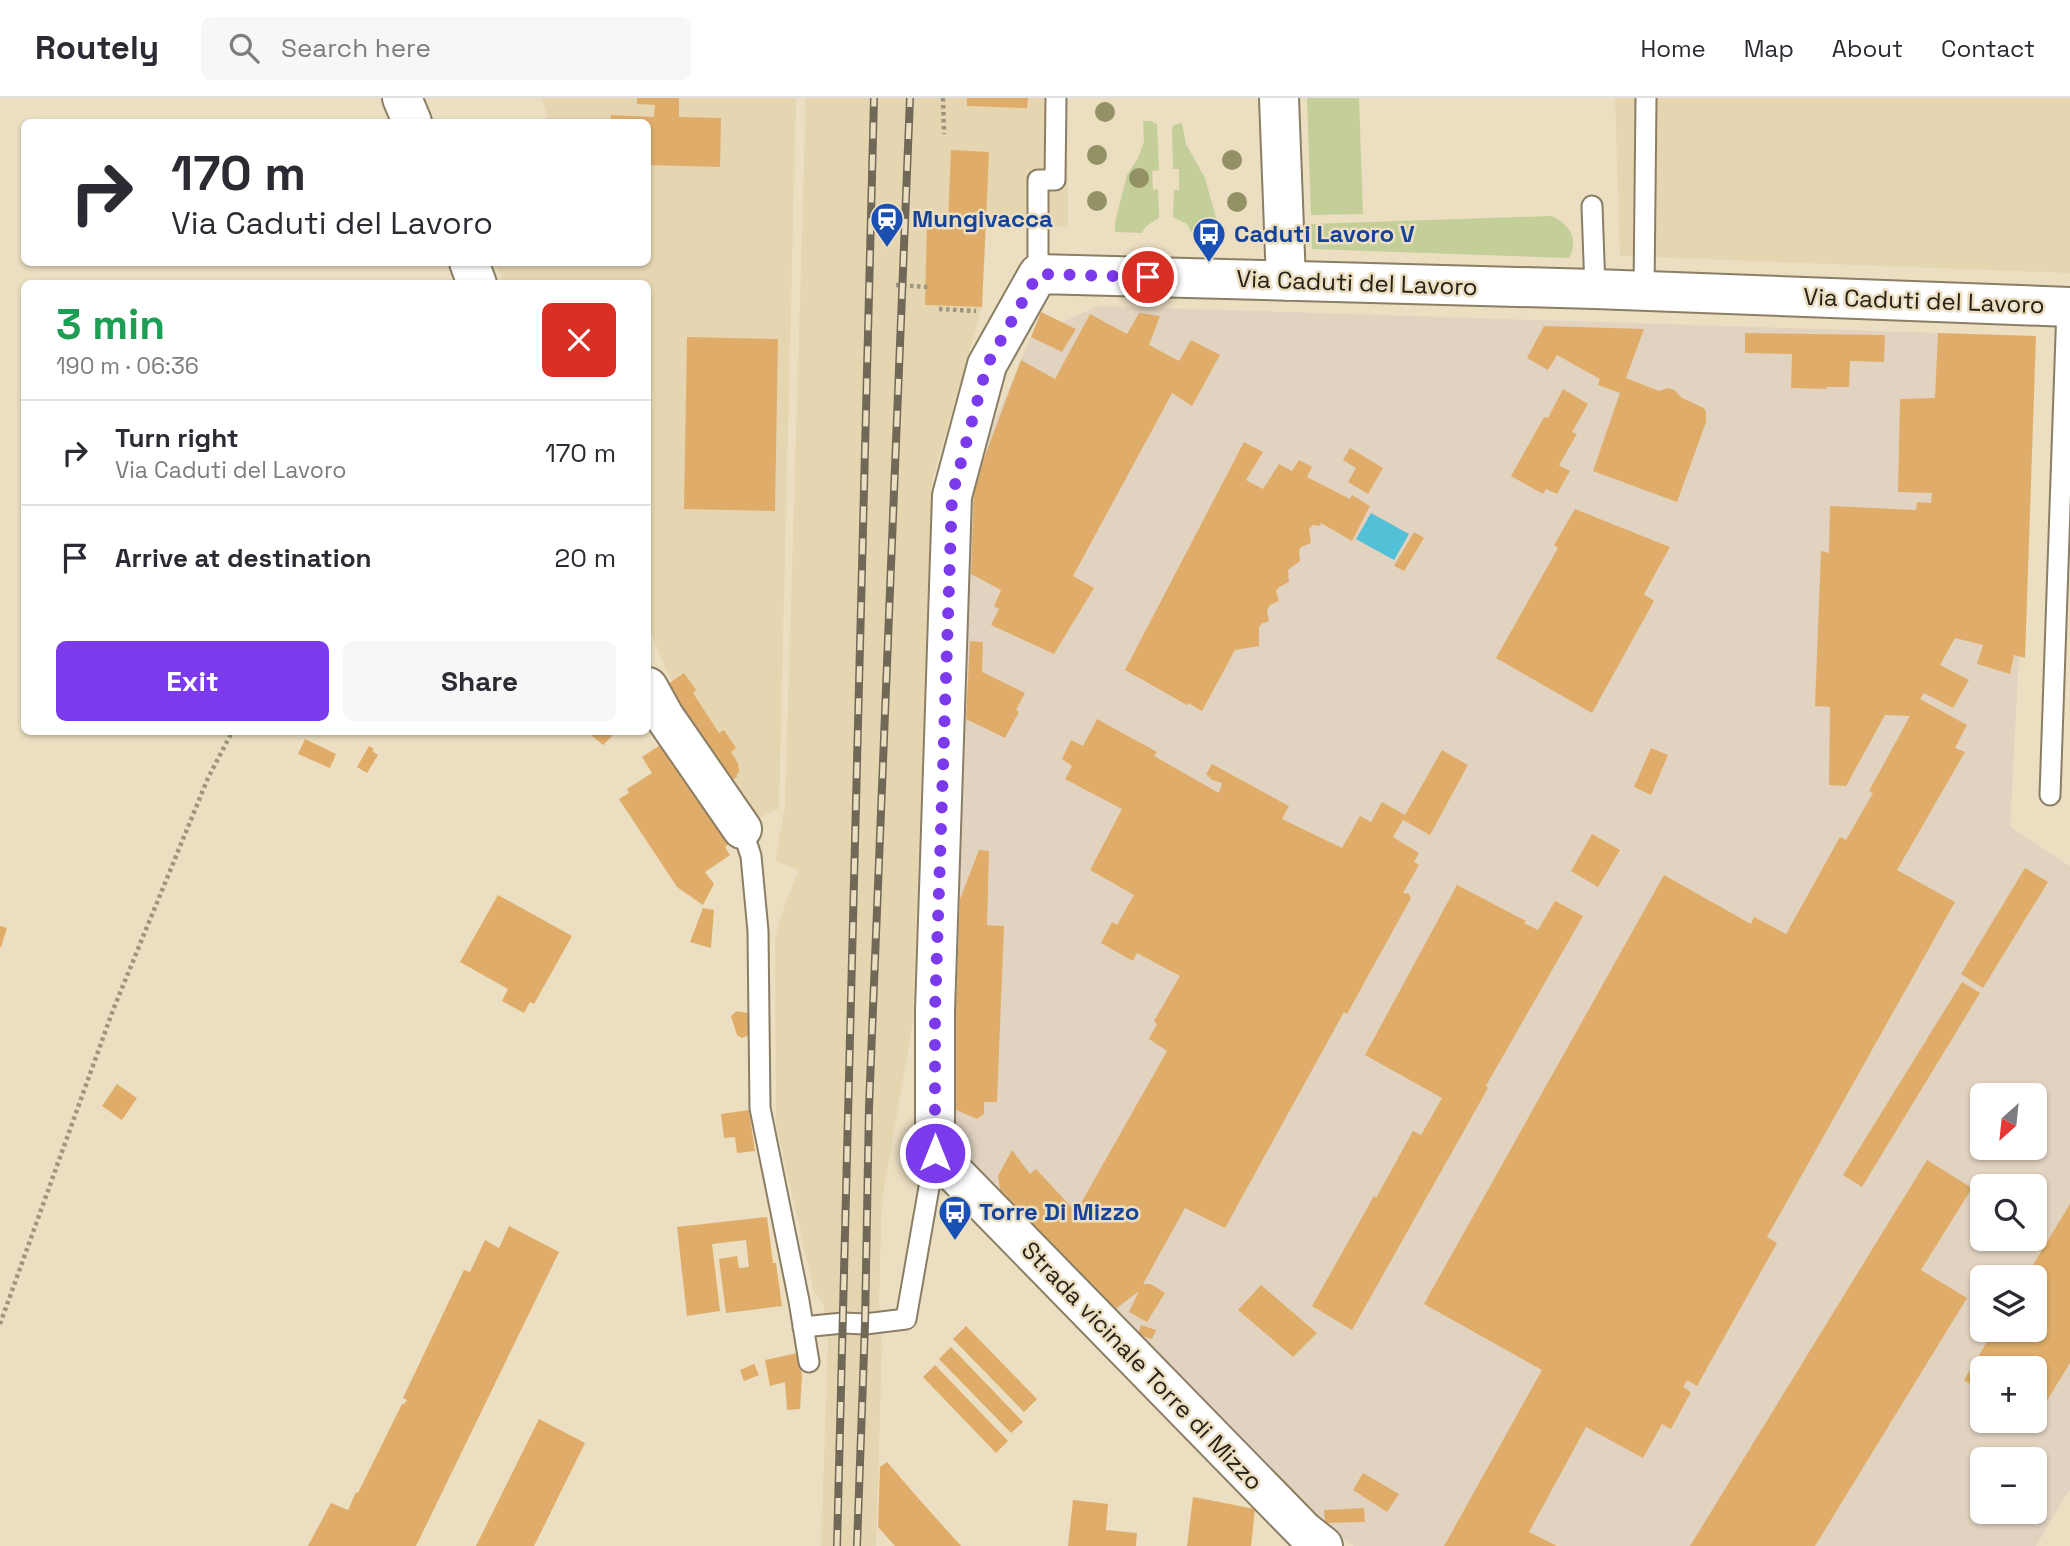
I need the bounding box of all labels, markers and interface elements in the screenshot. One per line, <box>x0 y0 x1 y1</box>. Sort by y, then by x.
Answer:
search box <box>201 17 691 80</box>
text: Routely <box>35 27 159 69</box>
icon: search <box>225 29 263 67</box>
text: Search here <box>281 31 431 65</box>
text: Home <box>1640 33 1706 64</box>
text: Map <box>1744 33 1794 64</box>
text: About <box>1832 33 1903 64</box>
text: Contact <box>1941 33 2035 64</box>
text: 170 m <box>171 142 306 204</box>
icon: right <box>56 147 147 238</box>
station icon: Mungivacca <box>868 200 906 249</box>
text: Via Caduti del Lavoro <box>171 203 493 243</box>
place label: Mungivacca <box>912 203 1053 234</box>
bus stop icon: Caduti Lavoro V <box>1190 215 1228 264</box>
place label: Caduti Lavoro V <box>1234 218 1415 249</box>
pin <box>1118 247 1178 307</box>
icon: arrive <box>1129 258 1167 296</box>
street label: Via Caduti del Lavoro <box>1236 263 1478 302</box>
street label: Via Caduti del Lavoro <box>1803 281 2045 320</box>
text: 3 min <box>56 298 165 351</box>
button: close <box>542 303 616 377</box>
text: 190 m · 06:36 <box>56 351 199 381</box>
text: Turn right <box>115 421 239 455</box>
icon: right <box>56 434 94 472</box>
text: 170 m <box>545 436 616 470</box>
text: Via Caduti del Lavoro <box>115 455 346 485</box>
icon: arrive <box>56 539 94 577</box>
text: Arrive at destination <box>115 541 372 575</box>
text: 20 m <box>555 541 616 575</box>
button: Exit <box>56 641 329 721</box>
button: Share <box>343 641 616 721</box>
north arrow <box>1970 1083 2048 1160</box>
map controls <box>1970 1083 2047 1524</box>
position arrow <box>898 1116 972 1190</box>
button: search <box>1970 1174 2047 1251</box>
bus stop icon: Torre Di Mizzo <box>936 1193 974 1242</box>
place label: Torre Di Mizzo <box>979 1196 1139 1227</box>
street label: Strada vicinale Torre di Mizzo <box>1015 1235 1270 1497</box>
button: layers <box>1970 1265 2047 1342</box>
button: + <box>1970 1356 2047 1433</box>
button: − <box>1970 1447 2047 1524</box>

